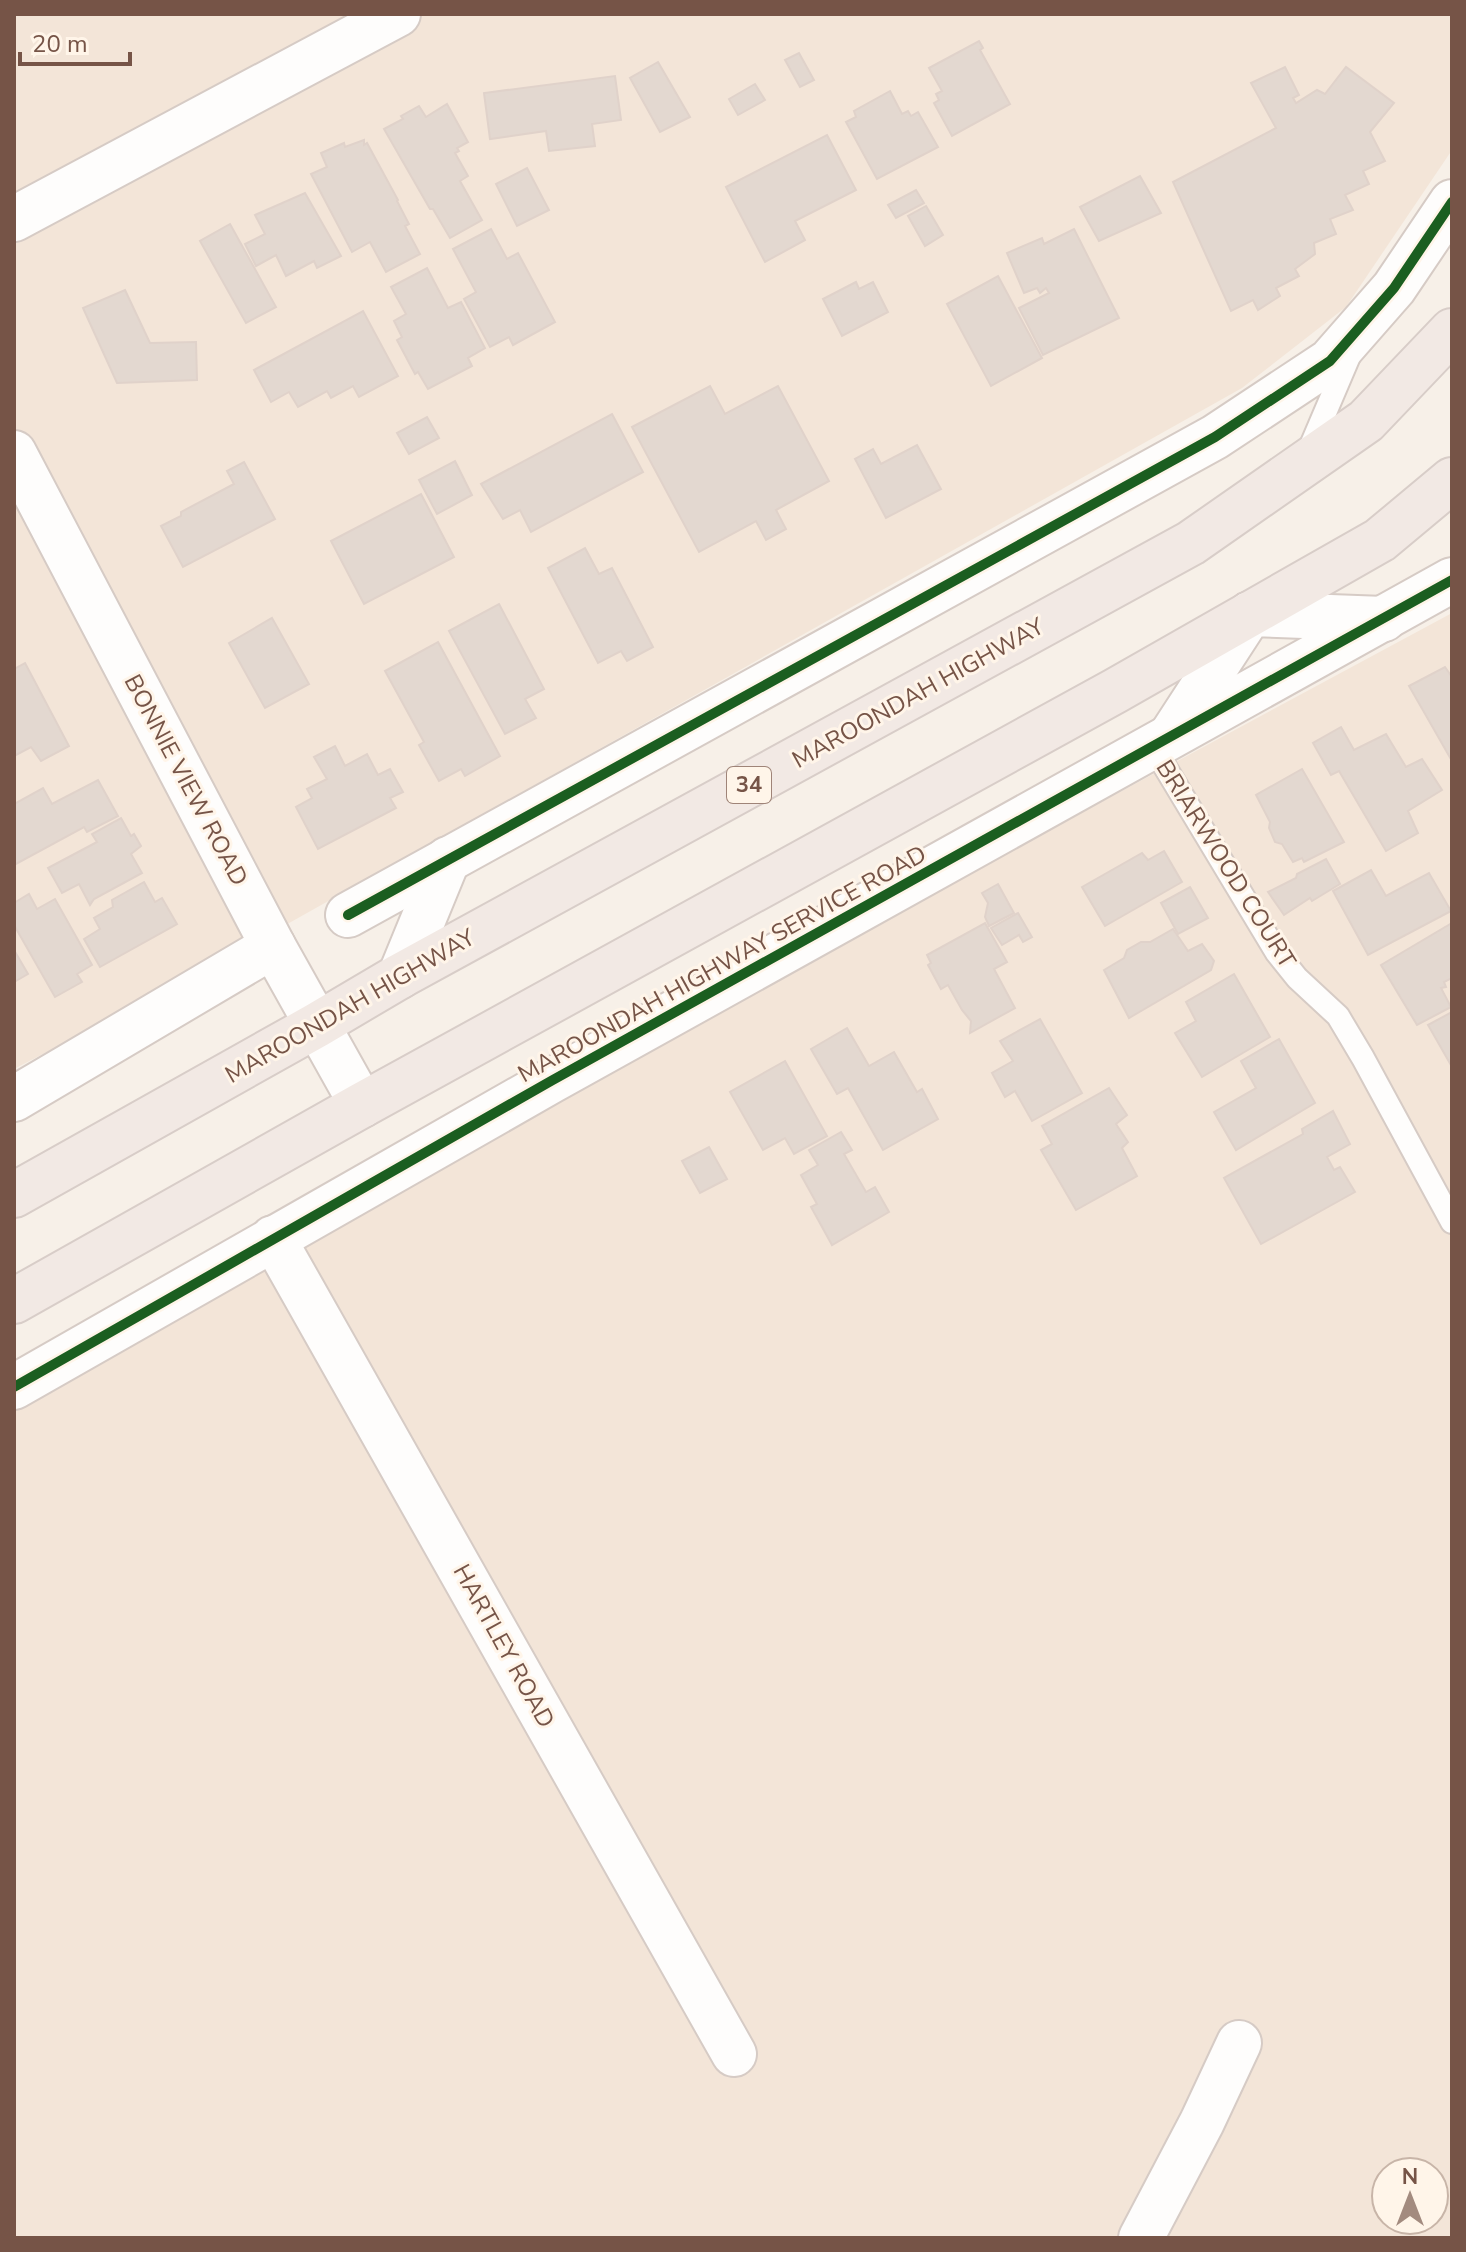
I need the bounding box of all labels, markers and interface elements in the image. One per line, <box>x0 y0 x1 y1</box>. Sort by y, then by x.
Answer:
scale bar <box>20 16 130 66</box>
text: 20 m <box>32 28 88 60</box>
street label: MAROONDAH HIGHWAY <box>786 610 1050 776</box>
street label: BONNIE VIEW ROAD <box>117 669 255 891</box>
street label: BRIARWOOD COURT <box>1149 754 1303 975</box>
road number: 34 <box>727 767 771 803</box>
street label: MAROONDAH HIGHWAY SERVICE ROAD <box>512 838 932 1090</box>
street label: MAROONDAH HIGHWAY <box>219 921 481 1091</box>
street label: HARTLEY ROAD <box>446 1558 562 1734</box>
north arrow <box>1370 2156 1450 2236</box>
text: N <box>1402 2162 1418 2192</box>

